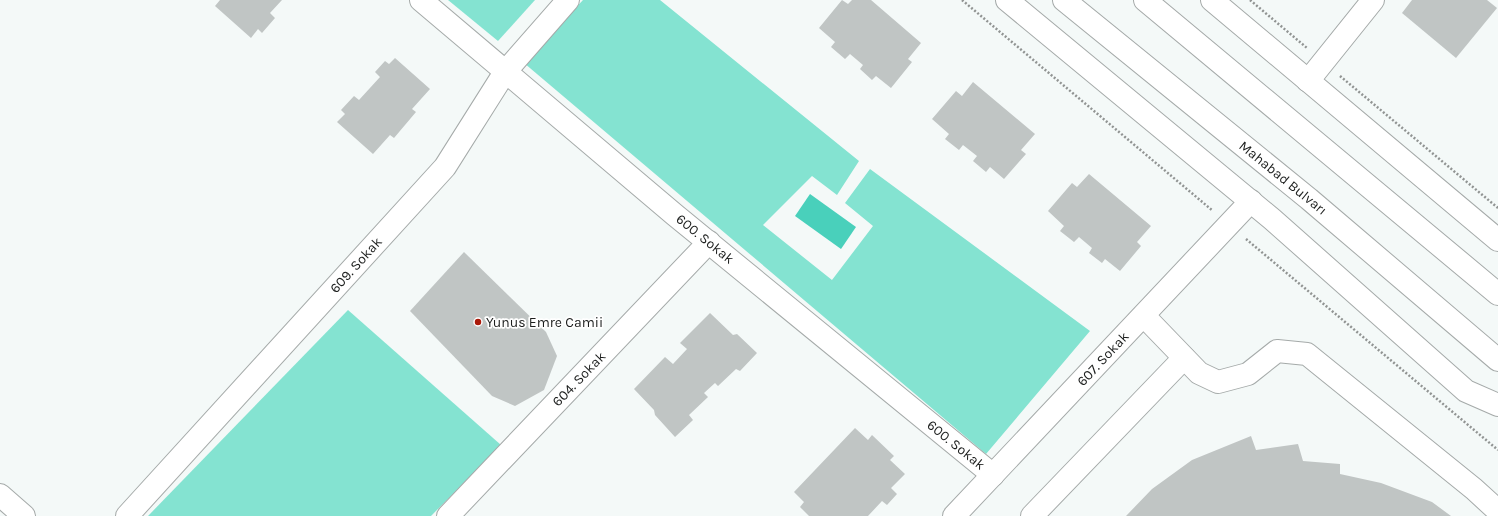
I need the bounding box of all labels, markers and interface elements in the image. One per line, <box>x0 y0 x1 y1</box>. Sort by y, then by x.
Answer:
street label: Mahabad Bulvarı <box>1236 137 1330 219</box>
street label: 600. Sokak <box>672 210 738 268</box>
street label: 609. Sokak <box>326 233 386 297</box>
place label: Yunus Emre Camii <box>486 314 603 331</box>
marker: Yunus Emre Camii <box>473 317 483 327</box>
street label: 607. Sokak <box>1073 328 1133 390</box>
street label: 604. Sokak <box>549 348 609 410</box>
street label: 600. Sokak <box>923 416 989 474</box>

